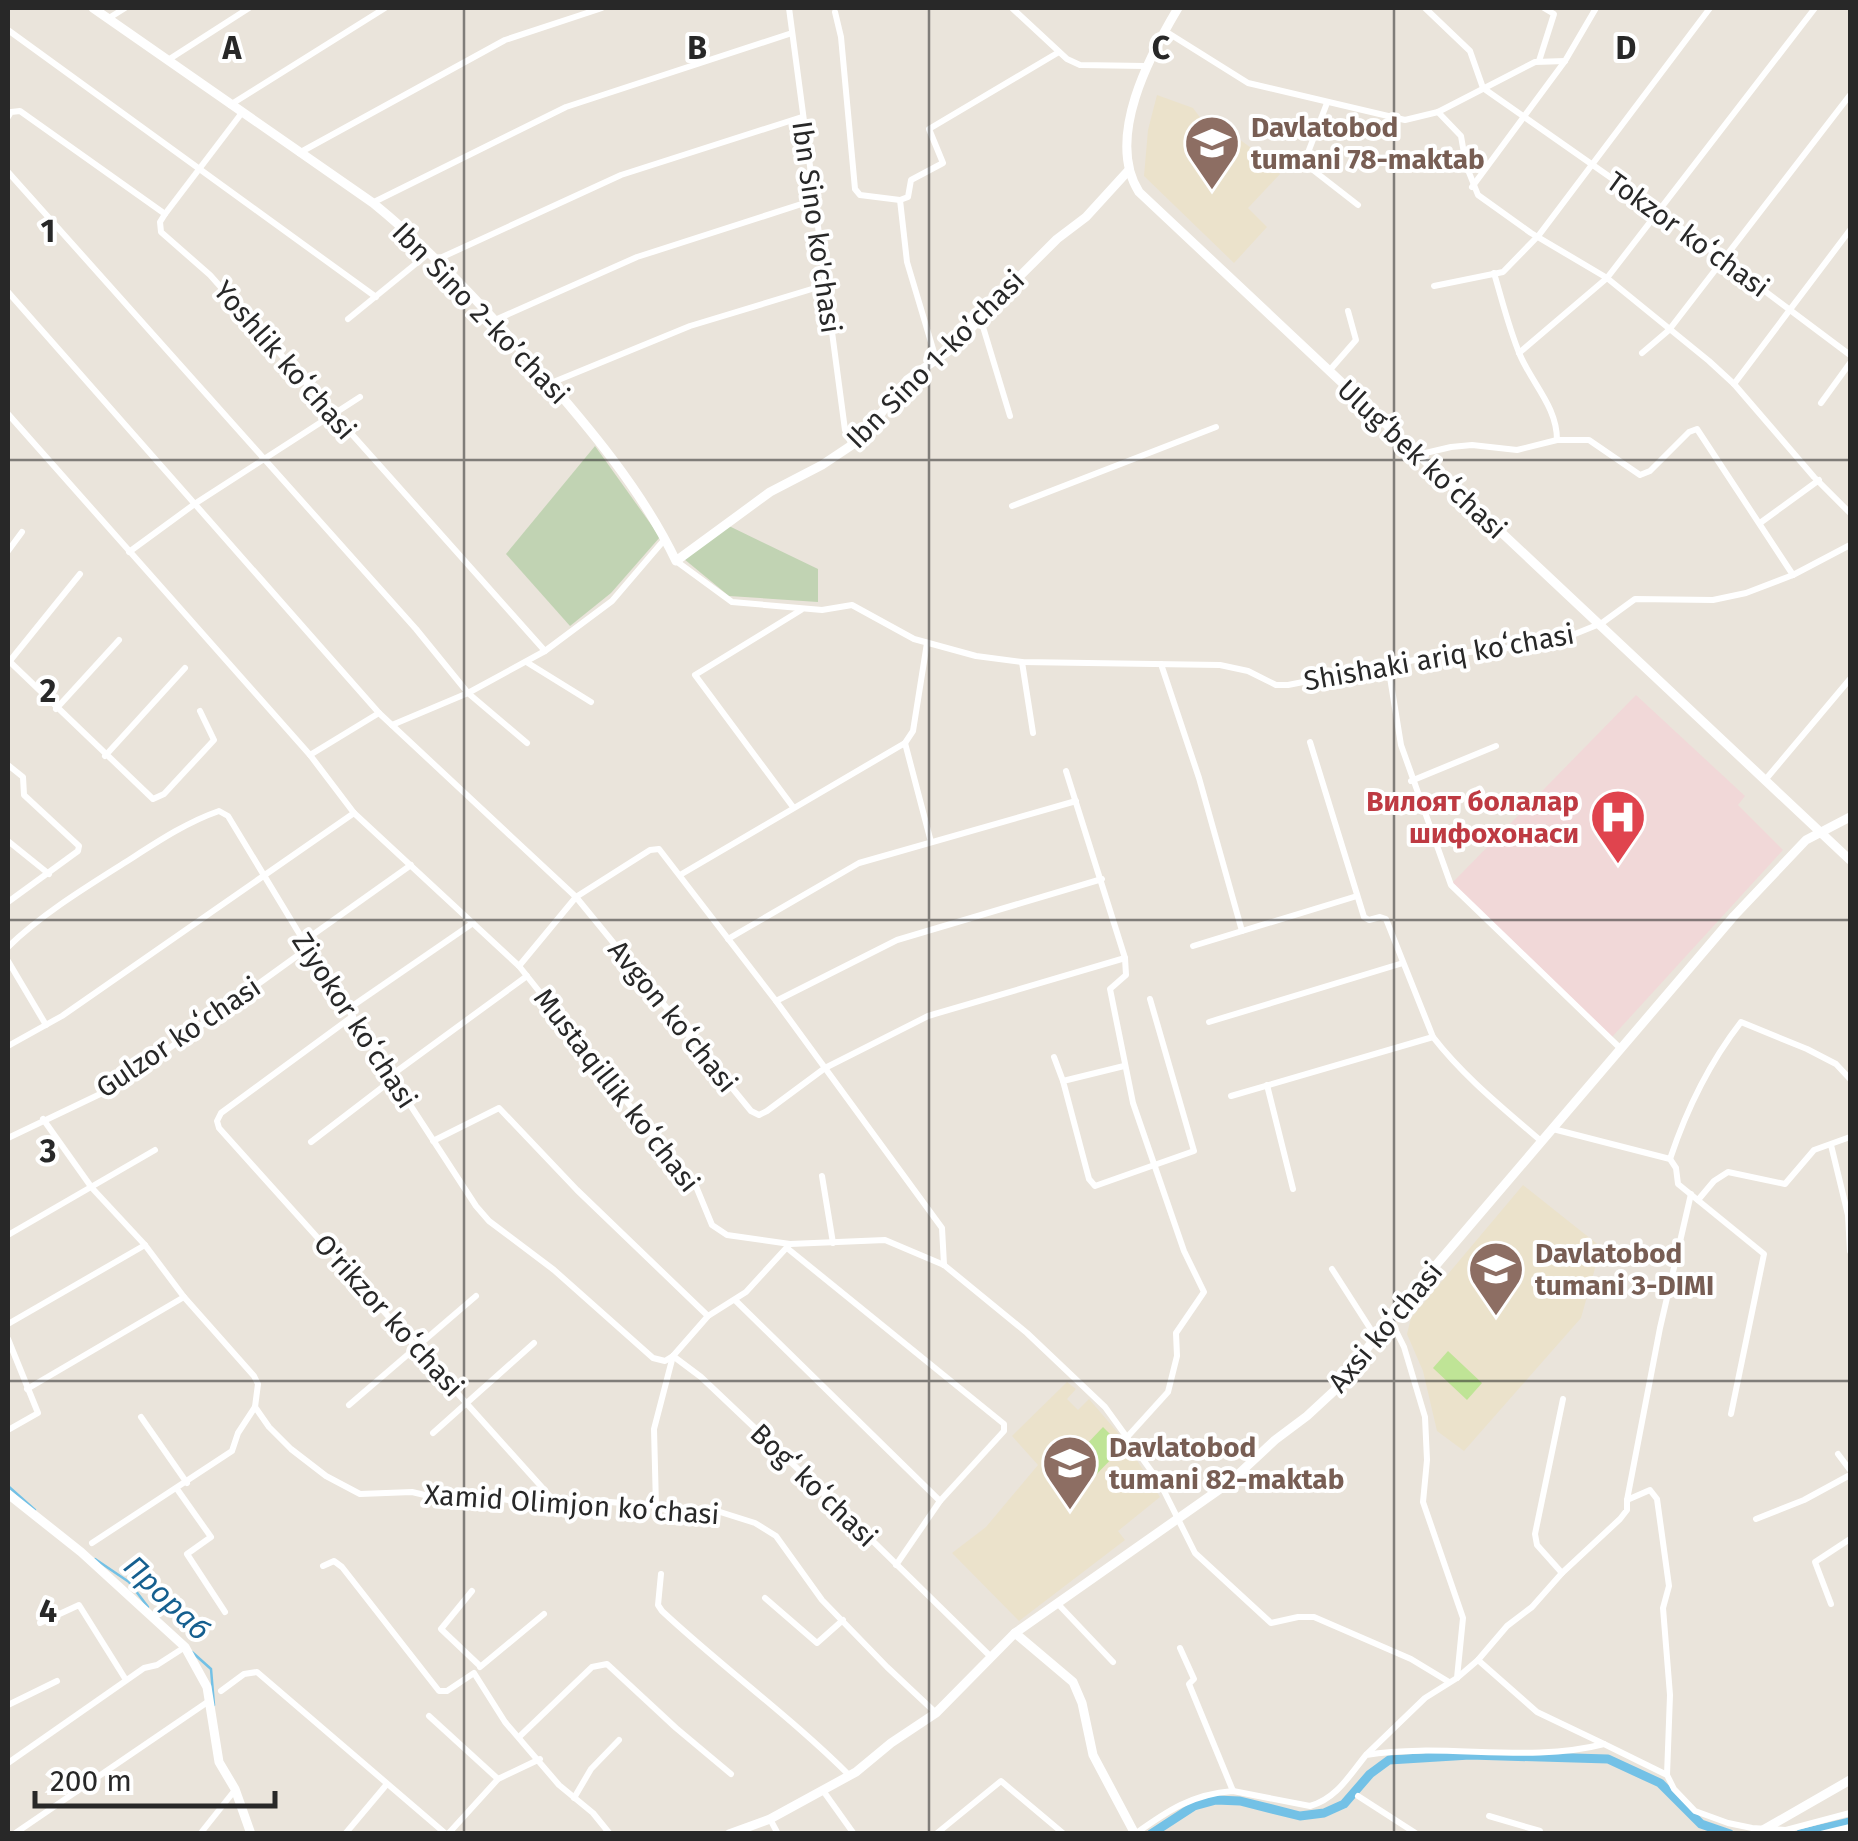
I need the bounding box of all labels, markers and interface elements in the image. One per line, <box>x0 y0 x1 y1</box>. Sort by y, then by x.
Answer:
text: A <box>222 29 243 67</box>
text: B <box>687 29 707 67</box>
text: C <box>1152 29 1171 67</box>
text: D <box>1616 29 1636 67</box>
place label: Davlatobod tumani 78-maktab <box>1251 111 1485 176</box>
school or university icon: Davlatobod tumani 78-maktab <box>1182 113 1242 192</box>
street label: Ibn Sino ko'chasi <box>785 119 848 335</box>
street label: Tokzor koʻchasi <box>1600 165 1775 304</box>
text: 1 <box>41 212 55 250</box>
street label: Ibn Sino 2-koʼchasi <box>385 216 576 411</box>
street label: Ibn Sino 1-koʼchasi <box>840 264 1031 455</box>
street label: Yoshlik koʻchasi <box>207 274 362 446</box>
street label: Ulugʻbek koʻchasi <box>1330 373 1513 546</box>
street label: Shishaki ariq koʻchasi <box>1301 617 1577 698</box>
text: 2 <box>40 672 56 710</box>
place label: Вилоят болалар шифохонаси <box>1366 785 1579 850</box>
hospital icon: Вилоят болалар шифохонаси <box>1588 787 1648 866</box>
street label: Ziyokor koʻchasi <box>285 926 424 1114</box>
street label: Avgon koʻchasi <box>601 934 744 1099</box>
street label: Gulzor koʻchasi <box>90 970 267 1104</box>
street label: Mustaqillik koʻchasi <box>527 982 706 1199</box>
text: 3 <box>39 1132 56 1170</box>
street label: O'rikzor koʻchasi <box>307 1227 470 1403</box>
place label: Davlatobod tumani 3-DIMI <box>1535 1237 1714 1302</box>
school or university icon: Davlatobod tumani 3-DIMI <box>1466 1239 1526 1318</box>
street label: Axsi koʻchasi <box>1321 1256 1449 1399</box>
street label: Bogʻ koʻchasi <box>744 1417 884 1554</box>
place label: Davlatobod tumani 82-maktab <box>1109 1431 1344 1496</box>
school or university icon: Davlatobod tumani 82-maktab <box>1040 1433 1100 1512</box>
street label: Xamid Olimjon koʻchasi <box>423 1478 721 1531</box>
water label: Прораб <box>116 1548 218 1648</box>
text: 4 <box>39 1592 57 1630</box>
scale bar <box>35 1746 275 1808</box>
text: 200 m <box>50 1763 132 1799</box>

